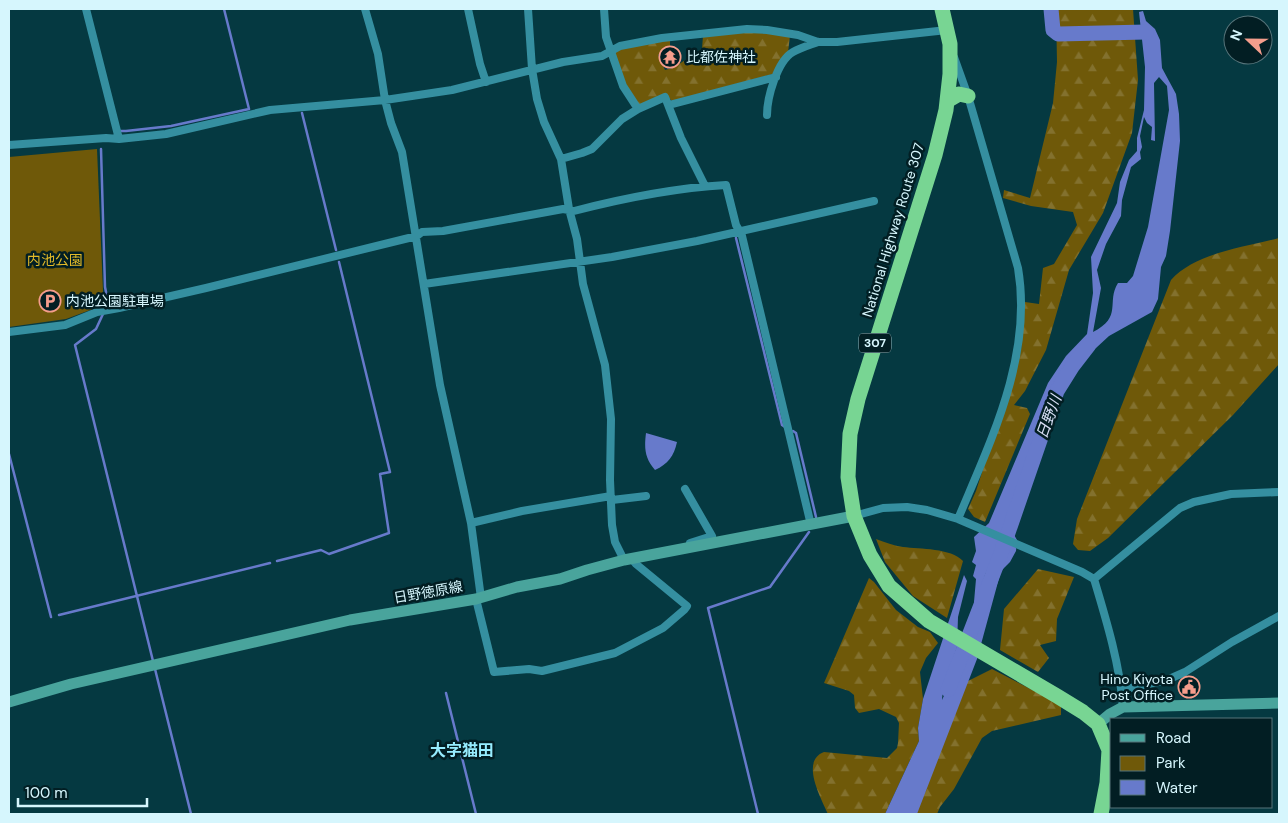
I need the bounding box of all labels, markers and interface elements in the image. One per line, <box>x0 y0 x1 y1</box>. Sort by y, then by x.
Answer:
north arrow <box>1223 15 1273 65</box>
text: N <box>1226 27 1246 43</box>
temple icon: 比都佐神社 <box>658 45 682 69</box>
place label: 比都佐神社 <box>686 48 756 66</box>
street label: National Highway Route 307 <box>858 141 928 319</box>
park label: 内池公園 <box>27 251 83 269</box>
parking icon: 内池公園駐車場 <box>38 289 62 313</box>
place label: 内池公園駐車場 <box>66 292 164 310</box>
road number: 307 <box>859 333 891 352</box>
water label: 日野川 <box>1032 391 1067 442</box>
street label: 日野徳原線 <box>392 577 464 607</box>
place label: Hino Kiyota Post Office <box>1100 670 1173 704</box>
public building icon: Hino Kiyota Post Office <box>1177 675 1201 699</box>
legend <box>1110 718 1273 808</box>
text: Road <box>1156 728 1191 748</box>
district label: 大字猫田 <box>430 740 494 761</box>
text: Park <box>1156 753 1186 773</box>
scale bar <box>18 776 146 808</box>
text: Water <box>1156 778 1198 798</box>
text: 100 m <box>25 783 68 803</box>

